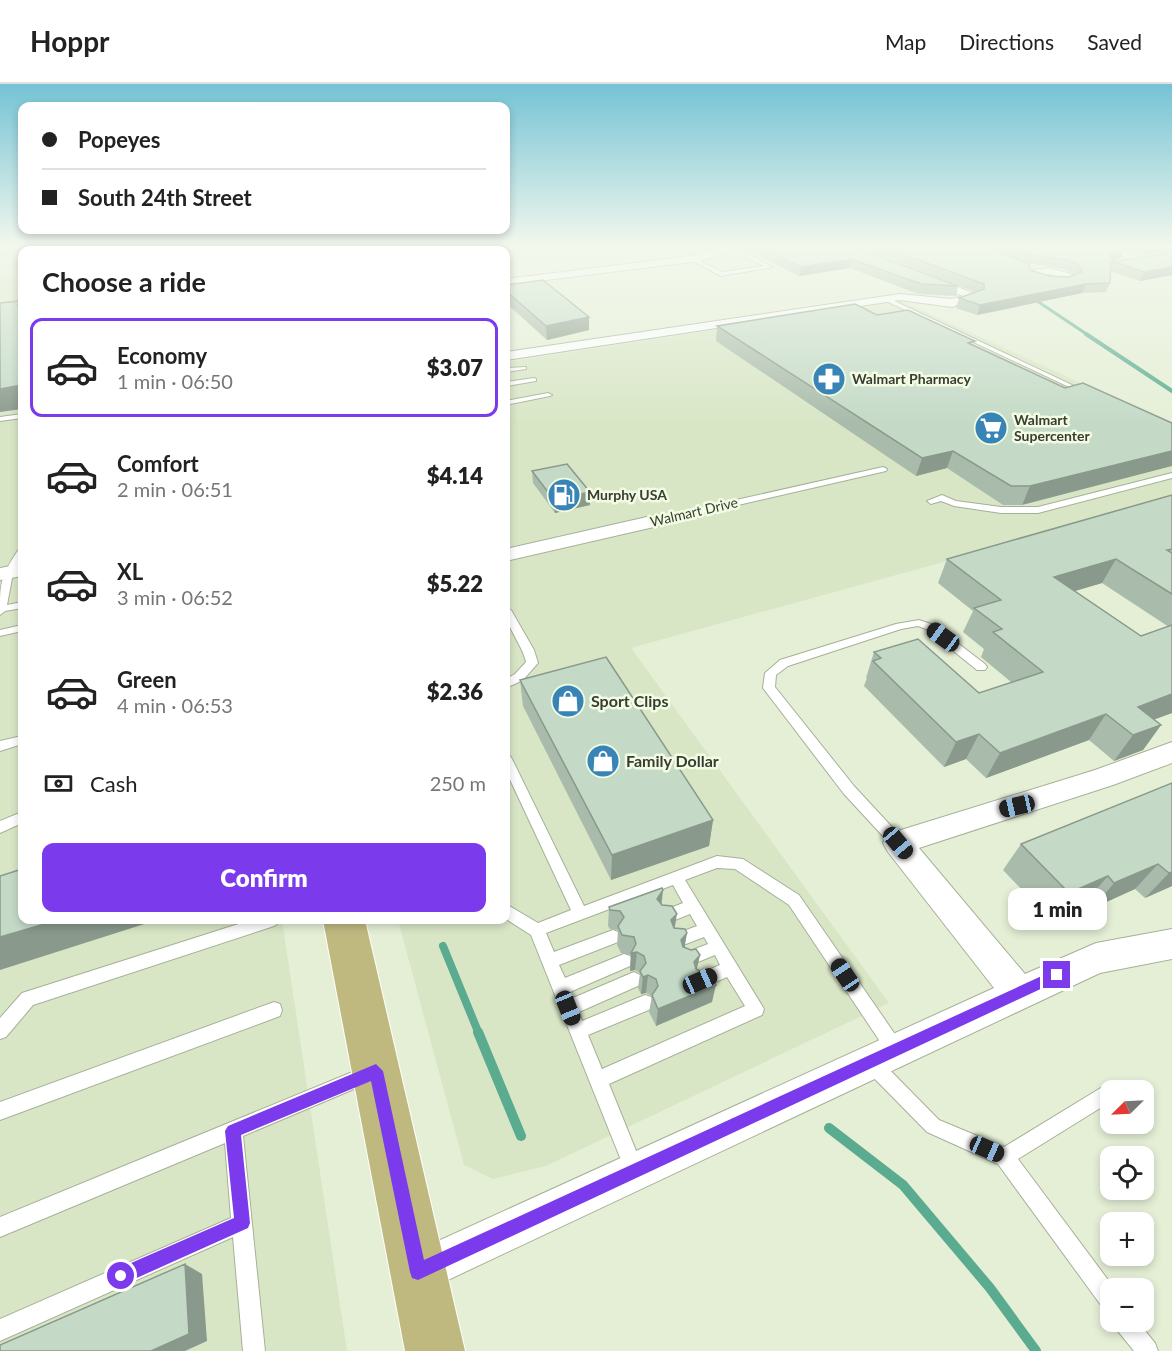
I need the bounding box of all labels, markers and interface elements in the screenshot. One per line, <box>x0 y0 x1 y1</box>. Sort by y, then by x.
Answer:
text: Hoppr <box>30 24 109 58</box>
text: Map <box>885 29 926 54</box>
text: Directions <box>959 29 1054 54</box>
text: Saved <box>1087 29 1142 54</box>
text: Popeyes <box>78 126 160 153</box>
text: South 24th Street <box>78 184 252 211</box>
text: Choose a ride <box>42 265 206 298</box>
icon: car <box>45 341 99 395</box>
text: Economy <box>117 342 207 369</box>
text: $3.07 <box>427 354 483 381</box>
pharmacy icon: Walmart Pharmacy <box>811 361 847 397</box>
text: 1 min · 06:50 <box>117 369 233 393</box>
place label: Walmart Pharmacy <box>852 370 972 387</box>
supermarket icon: Walmart Supercenter <box>973 410 1009 446</box>
place label: Walmart Supercenter <box>1014 411 1090 444</box>
icon: car <box>45 449 99 503</box>
text: Comfort <box>117 450 199 477</box>
text: $4.14 <box>427 462 483 489</box>
text: 2 min · 06:51 <box>117 477 233 501</box>
fuel station icon: Murphy USA <box>546 477 582 513</box>
place label: Murphy USA <box>587 486 667 503</box>
street label: Walmart Drive <box>648 493 739 530</box>
icon: car <box>45 557 99 611</box>
text: XL <box>117 558 143 585</box>
text: $5.22 <box>427 570 483 597</box>
text: 3 min · 06:52 <box>117 585 233 609</box>
car <box>923 619 963 655</box>
icon: car <box>45 665 99 719</box>
text: Green <box>117 666 177 693</box>
text: $2.36 <box>427 678 483 705</box>
shop icon: Sport Clips <box>550 683 586 719</box>
place label: Sport Clips <box>591 691 668 710</box>
text: 4 min · 06:53 <box>117 693 233 717</box>
shop icon: Family Dollar <box>585 743 621 779</box>
place label: Family Dollar <box>626 751 719 770</box>
icon: cash <box>42 767 75 800</box>
text: Cash <box>90 770 137 797</box>
text: 250 m <box>430 771 486 795</box>
car <box>997 793 1037 819</box>
car <box>880 823 916 863</box>
button: Confirm <box>42 843 486 912</box>
callout: 1 min <box>1008 888 1106 930</box>
text: 1 min <box>1033 897 1082 921</box>
car <box>827 955 863 995</box>
route end <box>1043 961 1070 988</box>
car <box>680 965 720 997</box>
car <box>553 988 583 1028</box>
north arrow <box>1100 1080 1154 1134</box>
map controls <box>1100 1080 1154 1332</box>
car <box>967 1133 1007 1165</box>
button: locate <box>1100 1146 1154 1200</box>
button: + <box>1100 1212 1154 1266</box>
route start <box>107 1262 134 1289</box>
button: − <box>1100 1278 1154 1332</box>

